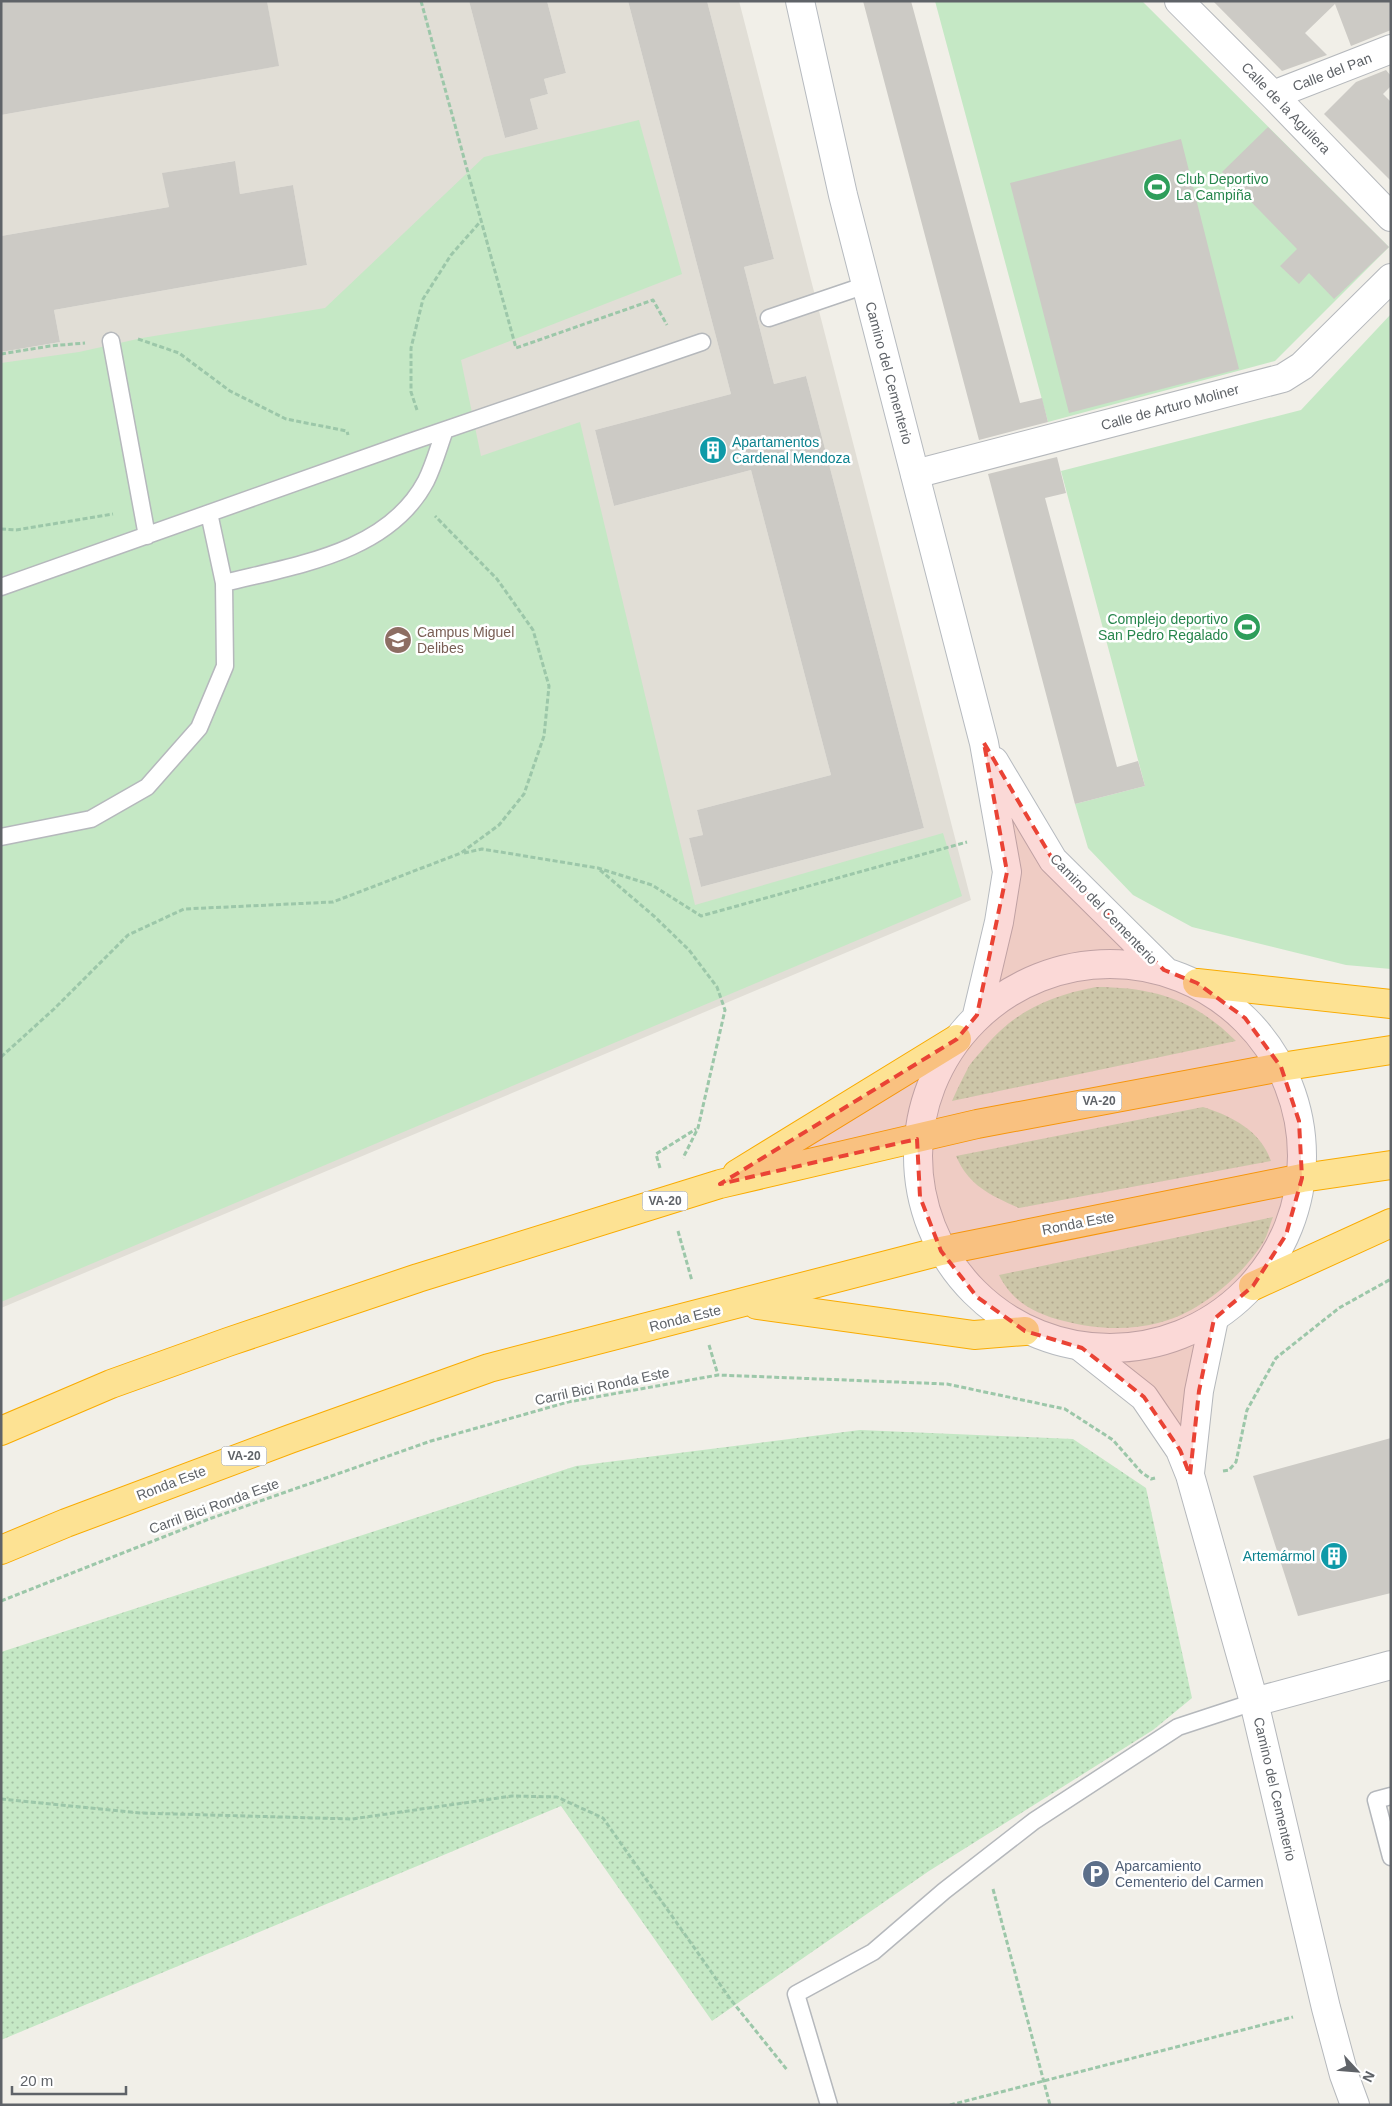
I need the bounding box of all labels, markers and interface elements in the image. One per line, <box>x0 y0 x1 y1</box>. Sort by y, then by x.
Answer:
street label: Calle del Pan <box>1290 50 1374 94</box>
street label: Calle de la Aguilera <box>1238 59 1334 157</box>
place label: Club Deportivo La Campiña <box>1176 171 1269 203</box>
sports icon: Club Deportivo La Campiña <box>1142 172 1172 202</box>
street label: Camino del Cementerio <box>862 300 916 446</box>
street label: Calle de Arturo Moliner <box>1099 381 1241 433</box>
place label: Apartamentos Cardenal Mendoza <box>732 434 851 466</box>
building icon: Apartamentos Cardenal Mendoza <box>698 435 728 465</box>
place label: Complejo deportivo San Pedro Regalado <box>1098 611 1228 643</box>
sports icon: Complejo deportivo San Pedro Regalado <box>1232 612 1262 642</box>
place label: Campus Miguel Delibes <box>417 624 514 656</box>
school or university icon: Campus Miguel Delibes <box>383 625 413 655</box>
street label: Camino del Cementerio <box>1047 851 1161 968</box>
road number: VA-20 <box>1076 1092 1122 1110</box>
road number: VA-20 <box>642 1192 688 1210</box>
street label: Ronda Este <box>1041 1208 1116 1238</box>
street label: Ronda Este <box>648 1301 723 1335</box>
street label: Carril Bici Ronda Este <box>533 1364 671 1408</box>
road number: VA-20 <box>222 1446 266 1465</box>
street label: Ronda Este <box>134 1462 208 1504</box>
street label: Carril Bici Ronda Este <box>147 1475 281 1537</box>
building icon: Artemármol <box>1319 1541 1349 1571</box>
place label: Artemármol <box>1243 1548 1315 1564</box>
street label: Camino del Cementerio <box>1251 1716 1299 1863</box>
place label: Aparcamiento Cementerio del Carmen <box>1115 1858 1264 1890</box>
parking icon: Aparcamiento Cementerio del Carmen <box>1081 1859 1111 1889</box>
north arrow <box>1332 2046 1382 2096</box>
scale bar <box>12 2064 126 2096</box>
text: N <box>1359 2069 1378 2085</box>
text: 20 m <box>20 2072 53 2089</box>

